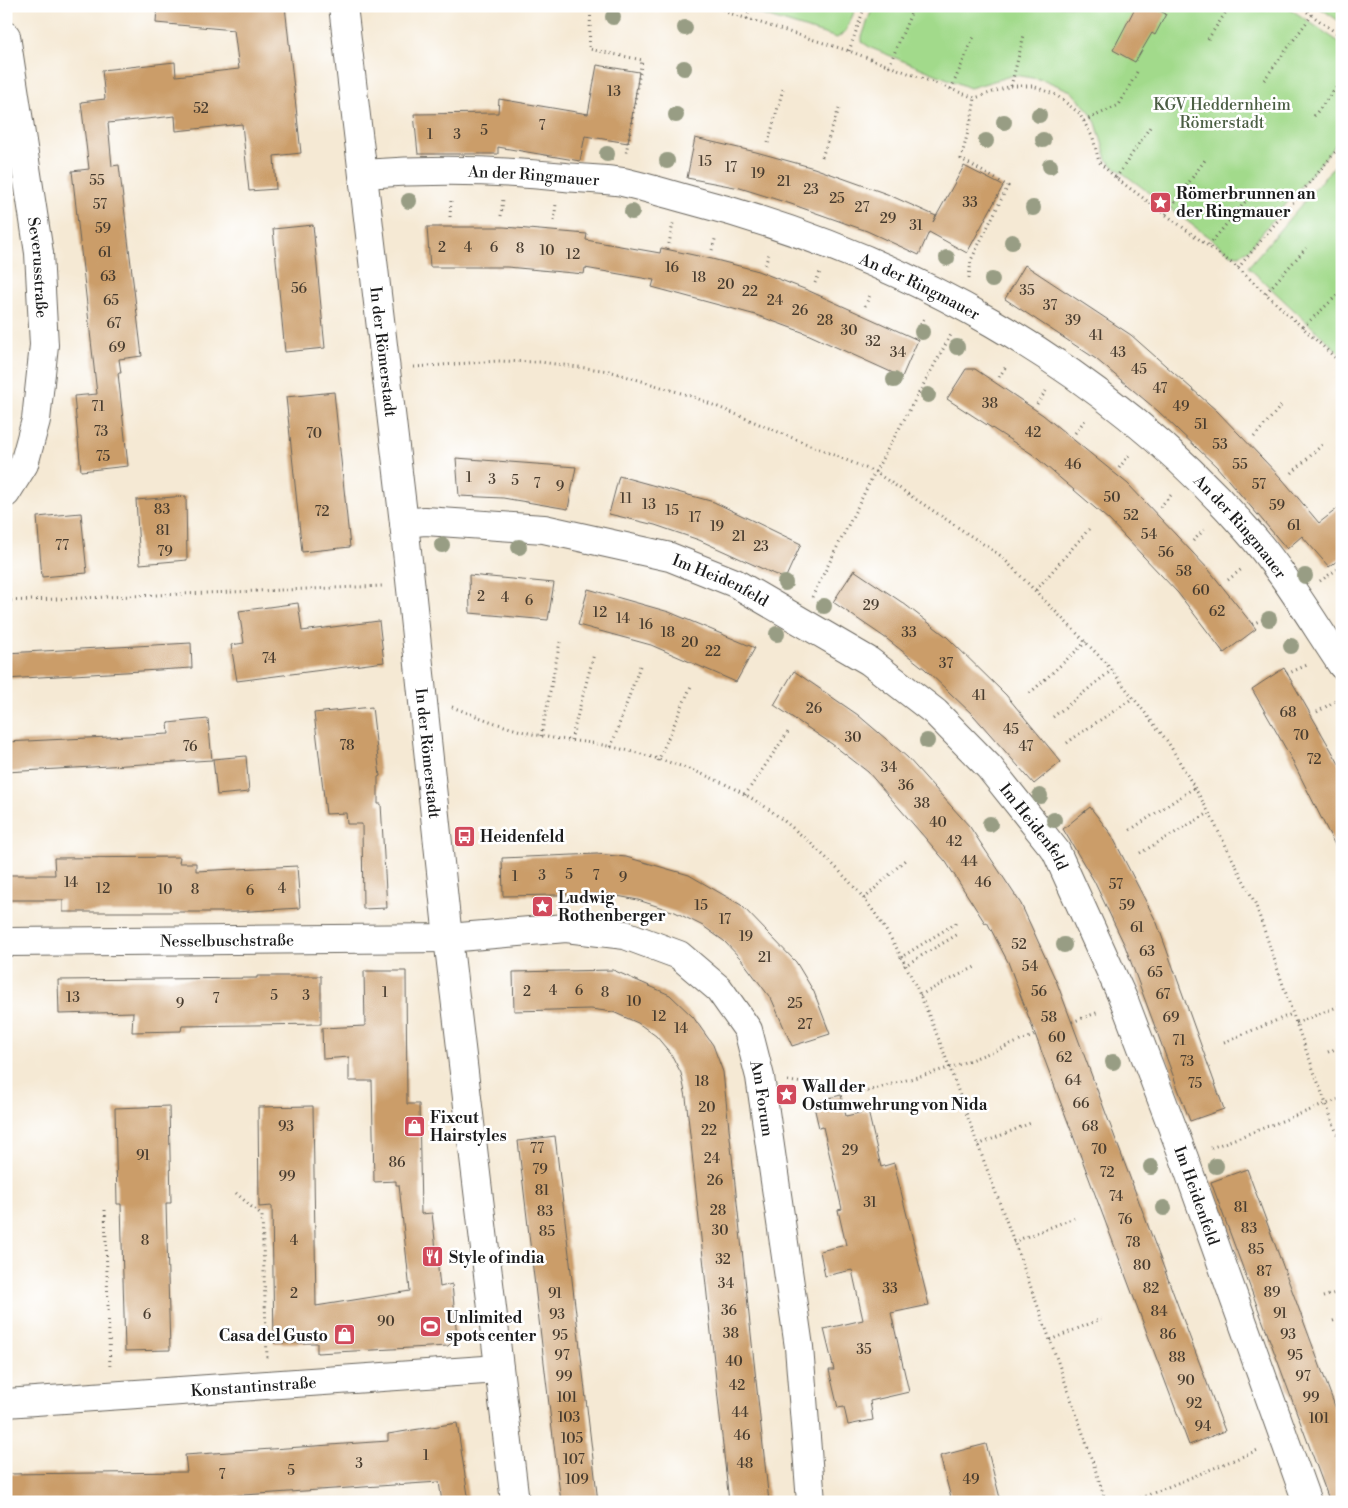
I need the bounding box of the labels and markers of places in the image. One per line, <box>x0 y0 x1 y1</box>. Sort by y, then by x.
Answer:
place label: Römerbrunnen an der Ringmauer <box>1176 184 1316 222</box>
place icon: Römerbrunnen an der Ringmauer <box>1148 190 1172 214</box>
bus stop icon: Heidenfeld <box>452 824 476 848</box>
place label: Heidenfeld <box>480 827 565 847</box>
place label: Ludwig Rothenberger <box>558 888 666 926</box>
place icon: Ludwig Rothenberger <box>530 894 554 918</box>
place label: Wall der Ostumwehrung von Nida <box>801 1077 988 1115</box>
place icon: Wall der Ostumwehrung von Nida <box>774 1083 798 1107</box>
place label: Fixcut Hairstyles <box>430 1108 507 1146</box>
shop icon: Fixcut Hairstyles <box>402 1114 426 1138</box>
restaurant icon: Style of india <box>421 1245 445 1269</box>
place label: Style of india <box>449 1248 545 1268</box>
place label: Unlimited spots center <box>446 1308 537 1346</box>
sports icon: Unlimited spots center <box>418 1314 442 1338</box>
shop icon: Casa del Gusto <box>332 1323 356 1347</box>
place label: Casa del Gusto <box>219 1326 328 1346</box>

